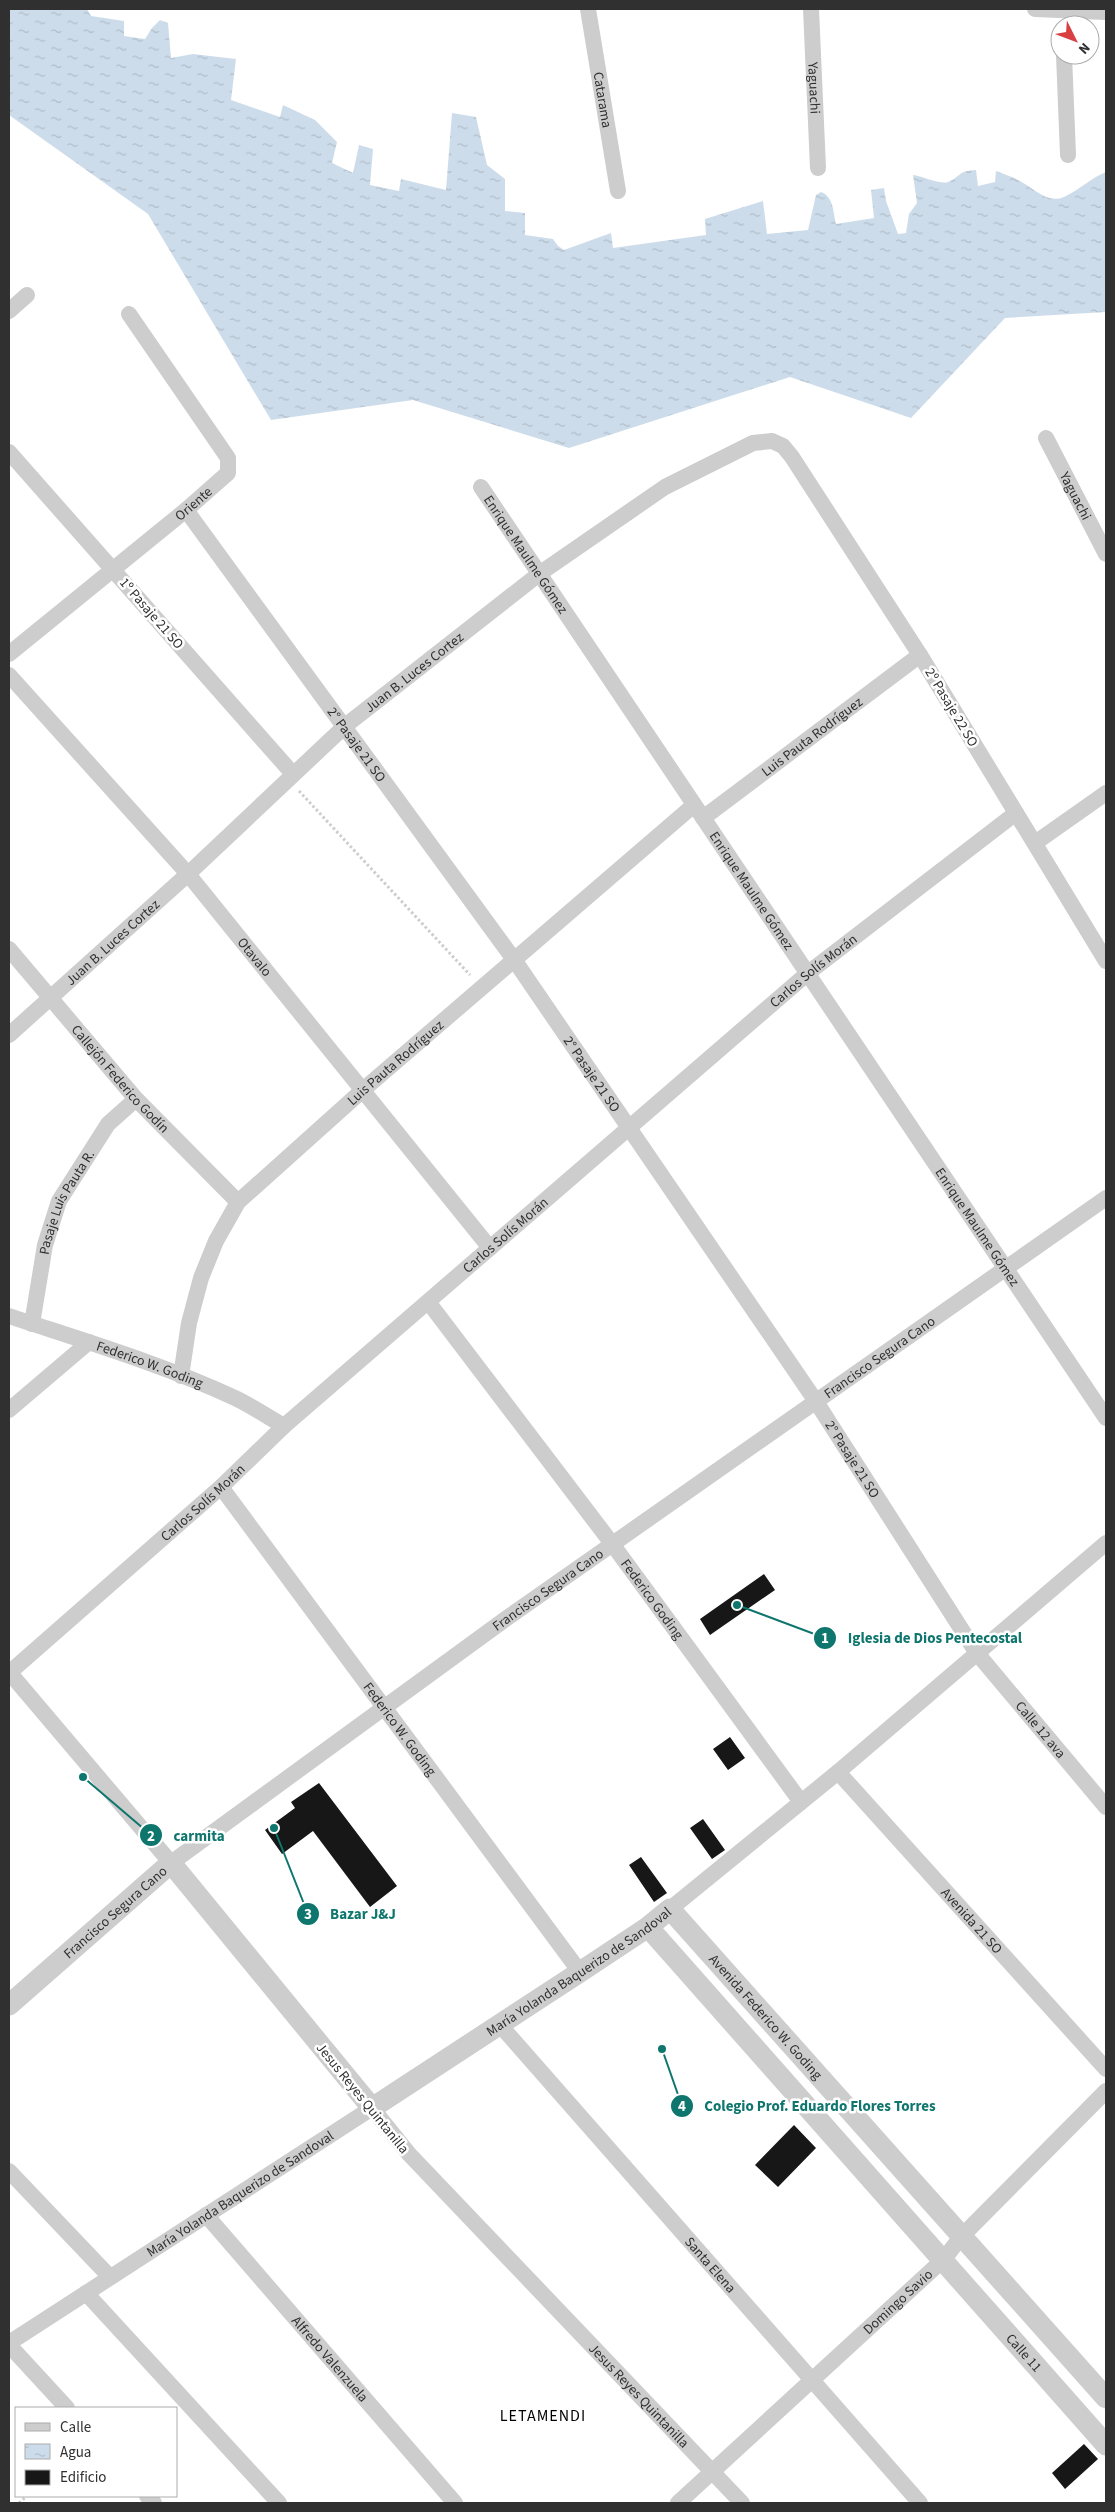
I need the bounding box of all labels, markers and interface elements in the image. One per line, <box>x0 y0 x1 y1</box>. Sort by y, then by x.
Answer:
north arrow <box>1050 15 1100 65</box>
text: N <box>1073 38 1094 58</box>
street label: Yaguachi <box>802 61 825 114</box>
street label: Catarama <box>588 70 616 130</box>
street label: Yaguachi <box>1054 468 1096 524</box>
street label: Oriente <box>171 482 217 526</box>
street label: Enrique Maulme Gómez <box>478 491 572 618</box>
street label: 1º Pasaje 21 SO <box>115 574 188 654</box>
street label: Juan B. Luces Cortez <box>361 628 468 718</box>
street label: 2º Pasaje 22 SO <box>920 664 983 751</box>
street label: Luis Pauta Rodríguez <box>758 692 867 782</box>
street label: 2° Pasaje 21 SO <box>322 703 390 787</box>
street label: Enrique Maulme Gómez <box>704 828 798 954</box>
street label: Juan B. Luces Cortez <box>62 895 164 990</box>
street label: Carlos Solís Morán <box>766 930 862 1013</box>
street label: Otavalo <box>232 933 276 981</box>
street label: Luis Pauta Rodríguez <box>343 1016 448 1111</box>
street label: Callejón Federico Godín <box>66 1021 173 1138</box>
street label: 2° Pasaje 21 SO <box>558 1032 625 1117</box>
street label: Pasaje Luis Pauta R. <box>35 1146 100 1256</box>
street label: Enrique Maulme Gómez <box>930 1164 1024 1291</box>
street label: Carlos Solís Morán <box>459 1193 553 1278</box>
street label: Francisco Segura Cano <box>820 1312 940 1404</box>
street label: Federico W. Goding <box>94 1336 206 1394</box>
street label: 2° Pasaje 21 SO <box>820 1417 884 1502</box>
street label: Carlos Solís Morán <box>157 1460 250 1547</box>
street label: Francisco Segura Cano <box>489 1544 608 1636</box>
street label: Federico Goding <box>616 1555 688 1644</box>
callout: Iglesia de Dios Pentecostal <box>813 1623 1032 1653</box>
text: 1 <box>821 1628 829 1649</box>
text: Iglesia de Dios Pentecostal <box>848 1628 1023 1649</box>
street label: Federico W. Goding <box>358 1678 441 1781</box>
street label: Calle 12 ava <box>1010 1697 1070 1763</box>
callout: carmita <box>139 1820 235 1850</box>
text: 2 <box>147 1826 155 1847</box>
text: carmita <box>173 1826 225 1847</box>
street label: Francisco Segura Cano <box>60 1862 172 1964</box>
street label: Avenida 21 SO <box>936 1884 1007 1959</box>
callout: Bazar J&J <box>295 1899 406 1929</box>
street label: María Yolanda Baquerizo de Sandoval <box>483 1903 676 2042</box>
text: 3 <box>304 1904 312 1925</box>
text: Bazar J&J <box>330 1904 396 1925</box>
street label: Avenida Federico W. Goding <box>704 1950 827 2084</box>
street label: Jesus Reyes Quintanilla <box>311 2039 413 2158</box>
callout: Colegio Prof. Eduardo Flores Torres <box>669 2091 946 2121</box>
text: 4 <box>678 2096 686 2117</box>
text: Colegio Prof. Eduardo Flores Torres <box>704 2096 936 2117</box>
street label: María Yolanda Baquerizo de Sandoval <box>143 2126 338 2262</box>
street label: Santa Elena <box>679 2233 740 2298</box>
street label: Domingo Savio <box>859 2265 938 2340</box>
street label: Alfredo Valenzuela <box>287 2312 373 2407</box>
street label: Calle 11 <box>1001 2329 1046 2377</box>
street label: Jesus Reyes Quintanilla <box>584 2339 693 2453</box>
district label: LETAMENDI <box>500 2405 586 2427</box>
legend <box>15 2407 178 2497</box>
text: Calle <box>60 2417 91 2438</box>
text: Agua <box>60 2442 91 2463</box>
text: Edificio <box>60 2467 107 2488</box>

